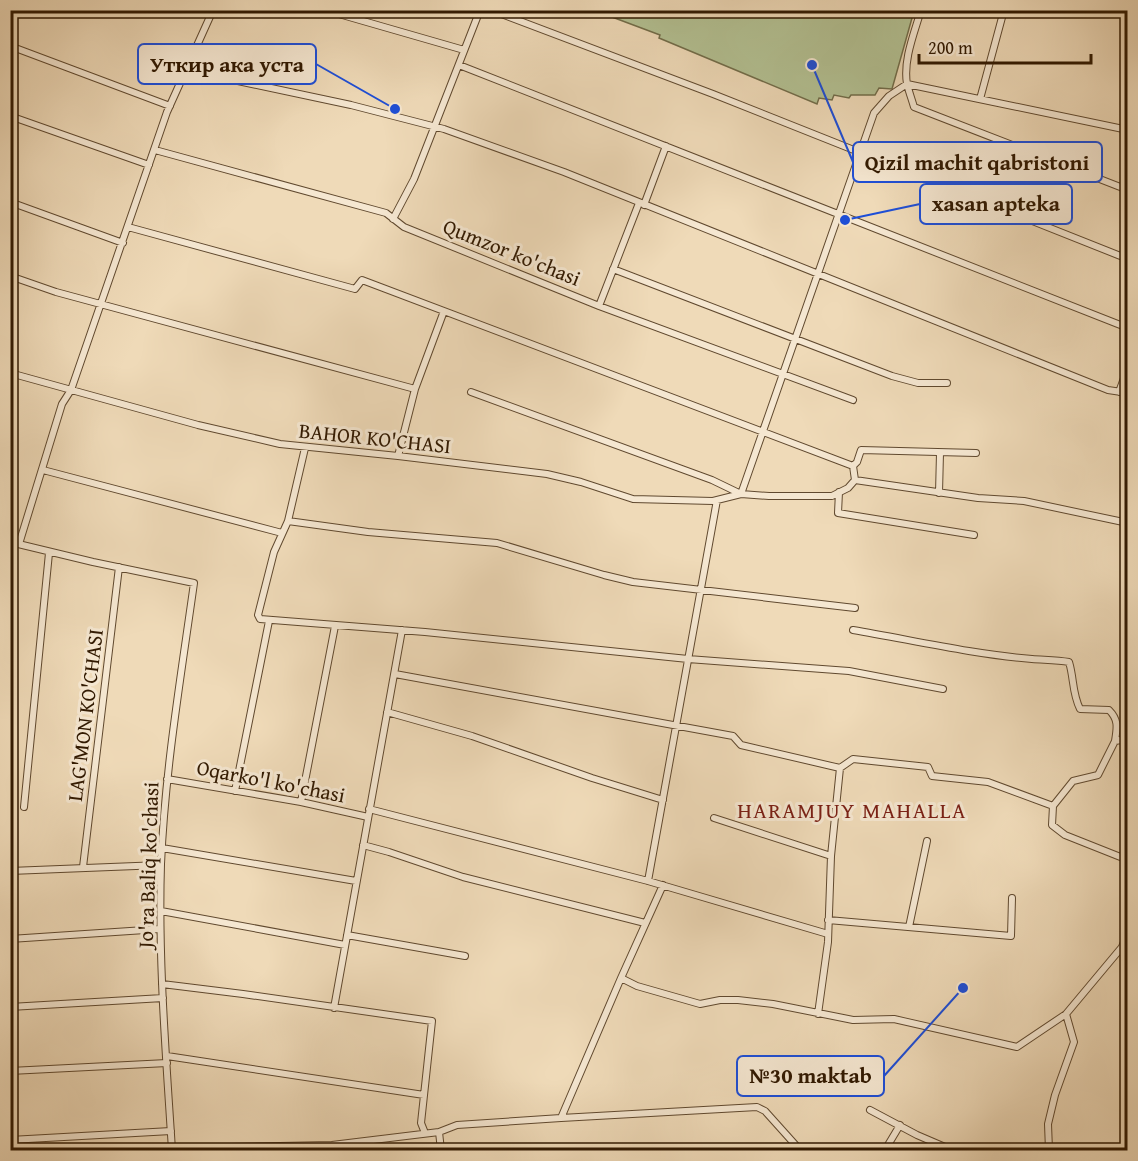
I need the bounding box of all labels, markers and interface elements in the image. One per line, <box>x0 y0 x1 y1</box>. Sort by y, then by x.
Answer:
scale bar <box>919 27 1092 65</box>
text: 200 m <box>928 34 973 61</box>
callout: Уткир ака уста <box>138 44 316 84</box>
text: Уткир ака уста <box>150 48 305 80</box>
callout: Qizil machit qabristoni <box>853 142 1102 182</box>
text: Qizil machit qabristoni <box>865 146 1089 178</box>
callout: xasan apteka <box>920 184 1072 224</box>
text: xasan apteka <box>932 187 1061 219</box>
street label: Qumzor ko'chasi <box>439 210 585 294</box>
street label: BAHOR KO'CHASI <box>297 415 453 461</box>
street label: LAG'MON KO'CHASI <box>59 627 111 803</box>
street label: Oqarko'l ko'chasi <box>194 751 348 811</box>
street label: Jo'ra Baliq ko'chasi <box>130 781 166 952</box>
district label: HARAMJUY MAHALLA <box>737 794 967 826</box>
callout: №30 maktab <box>737 1056 884 1096</box>
text: №30 maktab <box>748 1059 872 1091</box>

